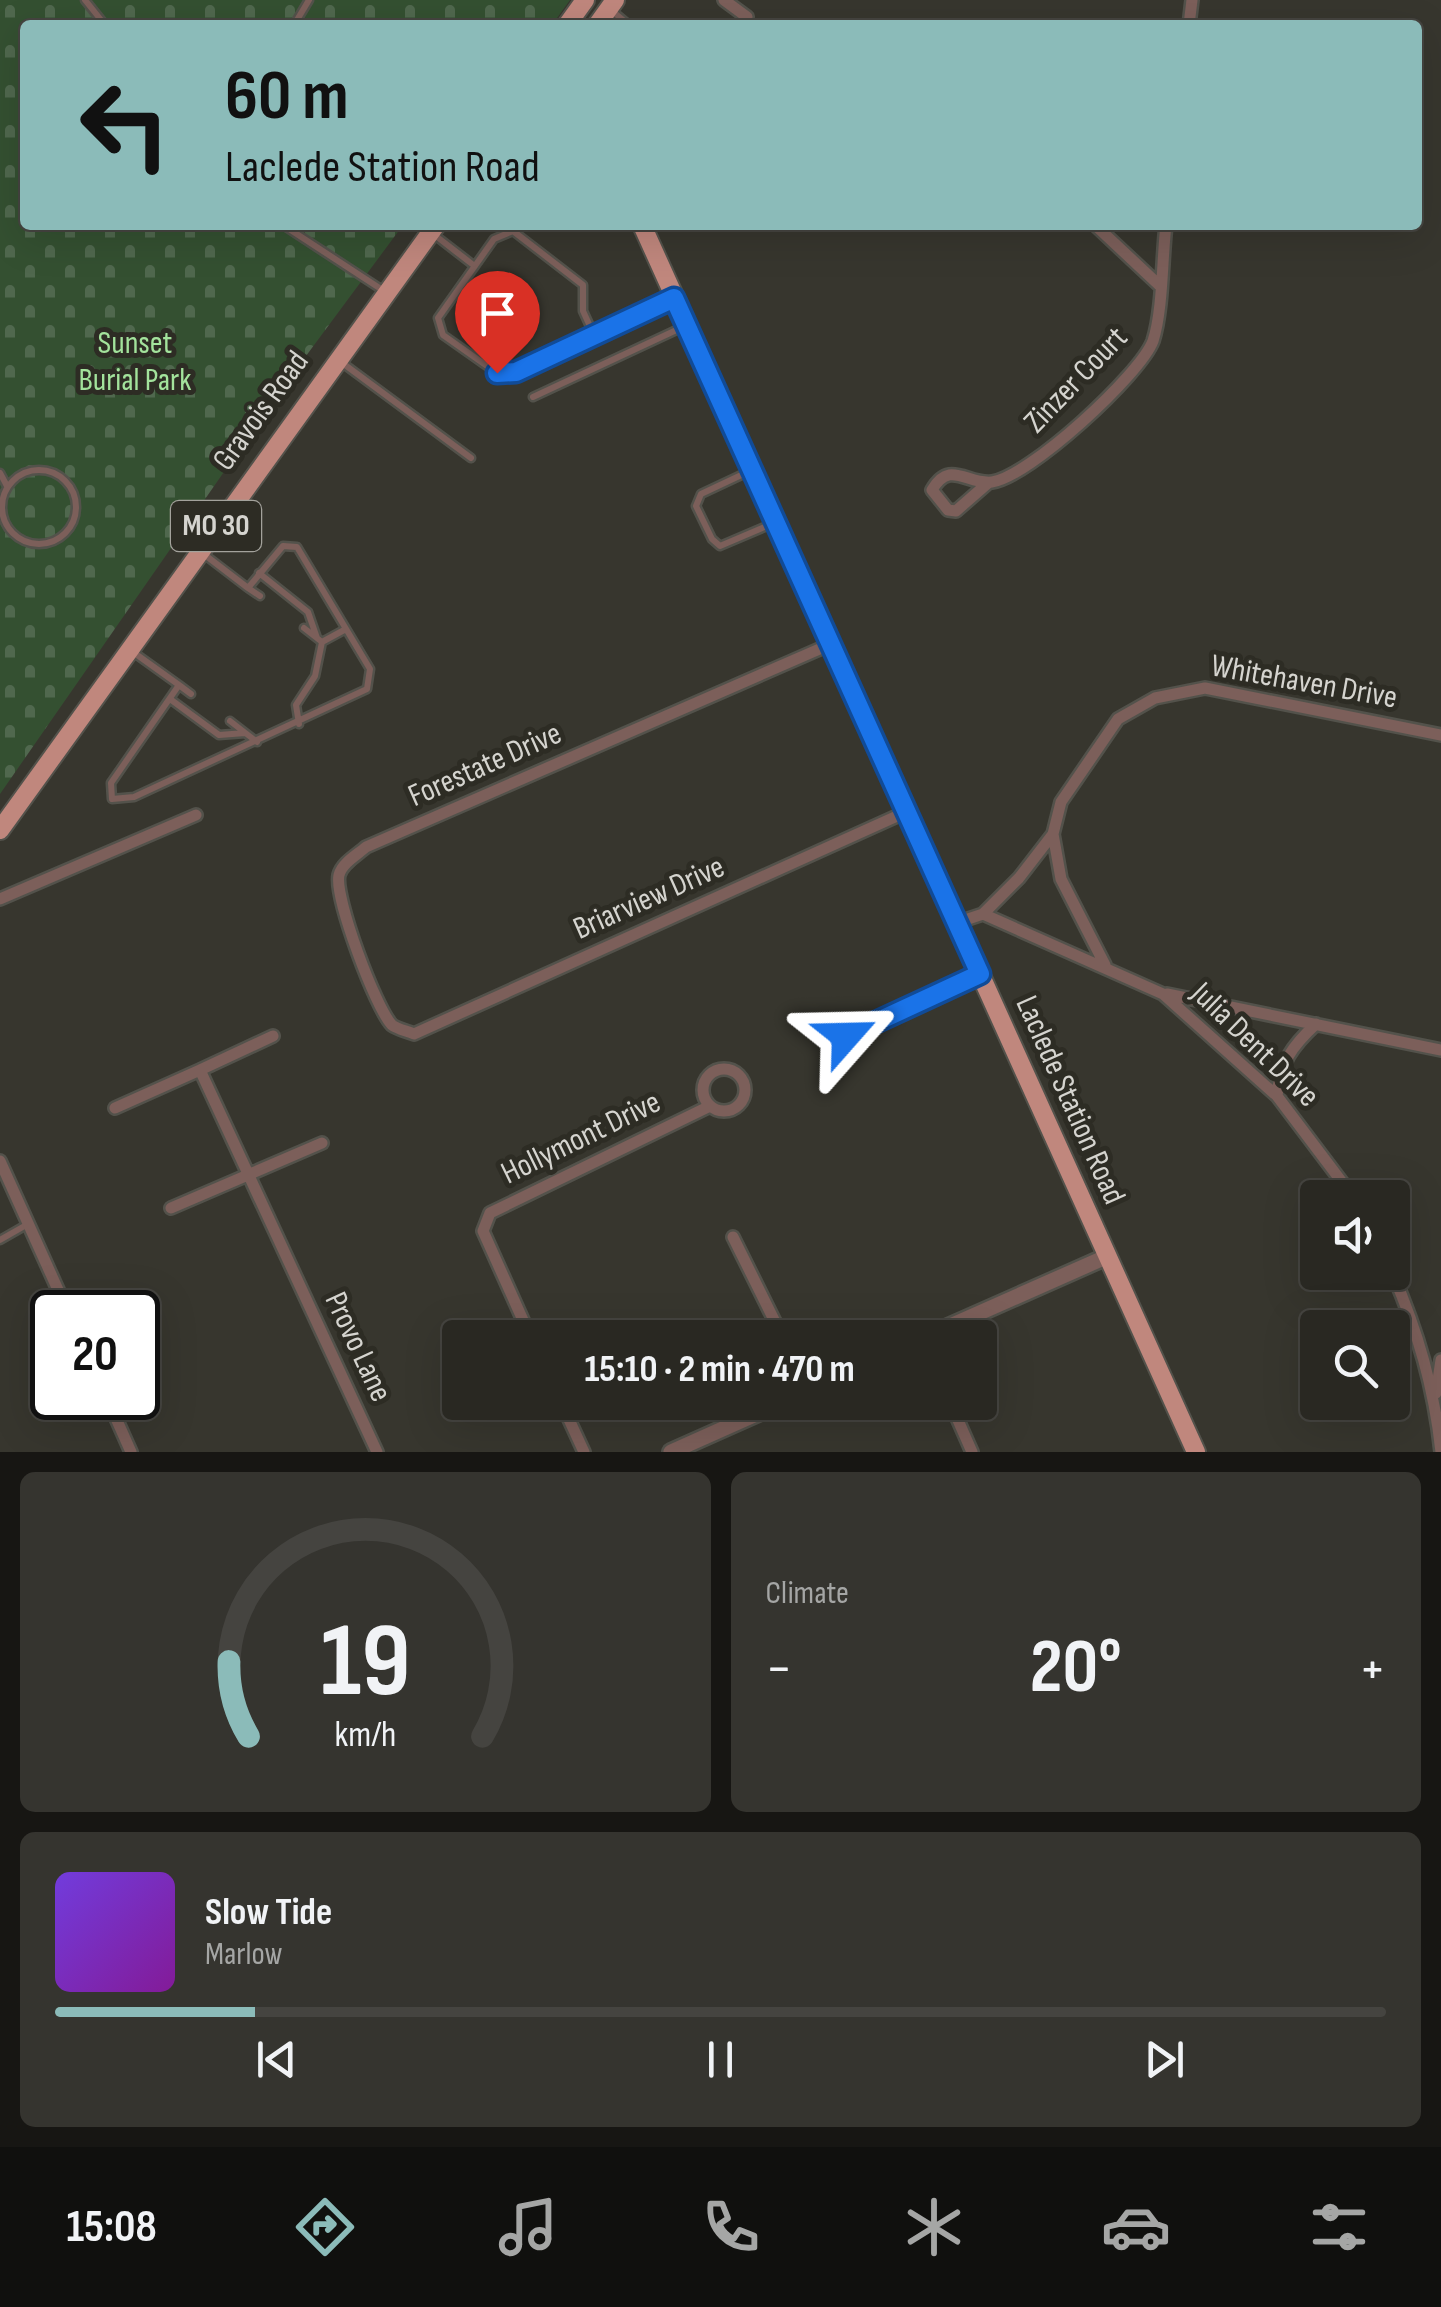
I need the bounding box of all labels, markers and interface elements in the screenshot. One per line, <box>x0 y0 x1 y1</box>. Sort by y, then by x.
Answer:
text: 60 m <box>225 55 349 139</box>
icon: left <box>60 60 190 190</box>
text: Laclede Station Road <box>225 140 540 195</box>
pin <box>455 271 540 374</box>
icon: arrive <box>470 286 525 341</box>
street label: Zinzer Court <box>1016 319 1136 441</box>
park label: Sunset Burial Park <box>79 324 191 400</box>
street label: Gravois Road <box>205 344 317 478</box>
road number: MO 30 <box>171 501 261 551</box>
street label: Whitehaven Drive <box>1208 646 1400 718</box>
street label: Forestate Drive <box>403 714 567 816</box>
street label: Briarview Drive <box>567 847 731 949</box>
street label: Julia Dent Drive <box>1182 974 1327 1116</box>
position arrow <box>794 984 898 1088</box>
street label: Laclede Station Road <box>1007 990 1133 1210</box>
street label: Hollymont Drive <box>495 1083 667 1193</box>
map controls <box>1300 1180 1410 1420</box>
button: sound <box>1300 1180 1410 1290</box>
street label: Provo Lane <box>316 1286 400 1408</box>
speed limit sign: 20 <box>30 1290 160 1420</box>
button: search <box>1300 1310 1410 1420</box>
text: 15:10 · 2 min · 470 m <box>584 1347 855 1392</box>
text: Climate <box>766 1574 849 1613</box>
text: 19 <box>320 1600 410 1725</box>
text: 20° <box>1030 1623 1122 1714</box>
text: − <box>766 1636 792 1703</box>
text: + <box>1359 1636 1386 1703</box>
text: km/h <box>334 1714 396 1757</box>
text: Slow Tide <box>205 1890 332 1935</box>
text: Marlow <box>205 1935 283 1974</box>
icon: previous <box>249 2032 304 2087</box>
icon: pause <box>693 2032 748 2087</box>
icon: next <box>1137 2032 1192 2087</box>
icon: directions <box>290 2192 360 2262</box>
icon: music <box>493 2192 563 2262</box>
icon: phone <box>696 2192 766 2262</box>
icon: climate <box>899 2192 969 2262</box>
icon: car <box>1101 2192 1171 2262</box>
icon: filters <box>1304 2192 1374 2262</box>
text: 15:08 <box>66 2200 157 2255</box>

